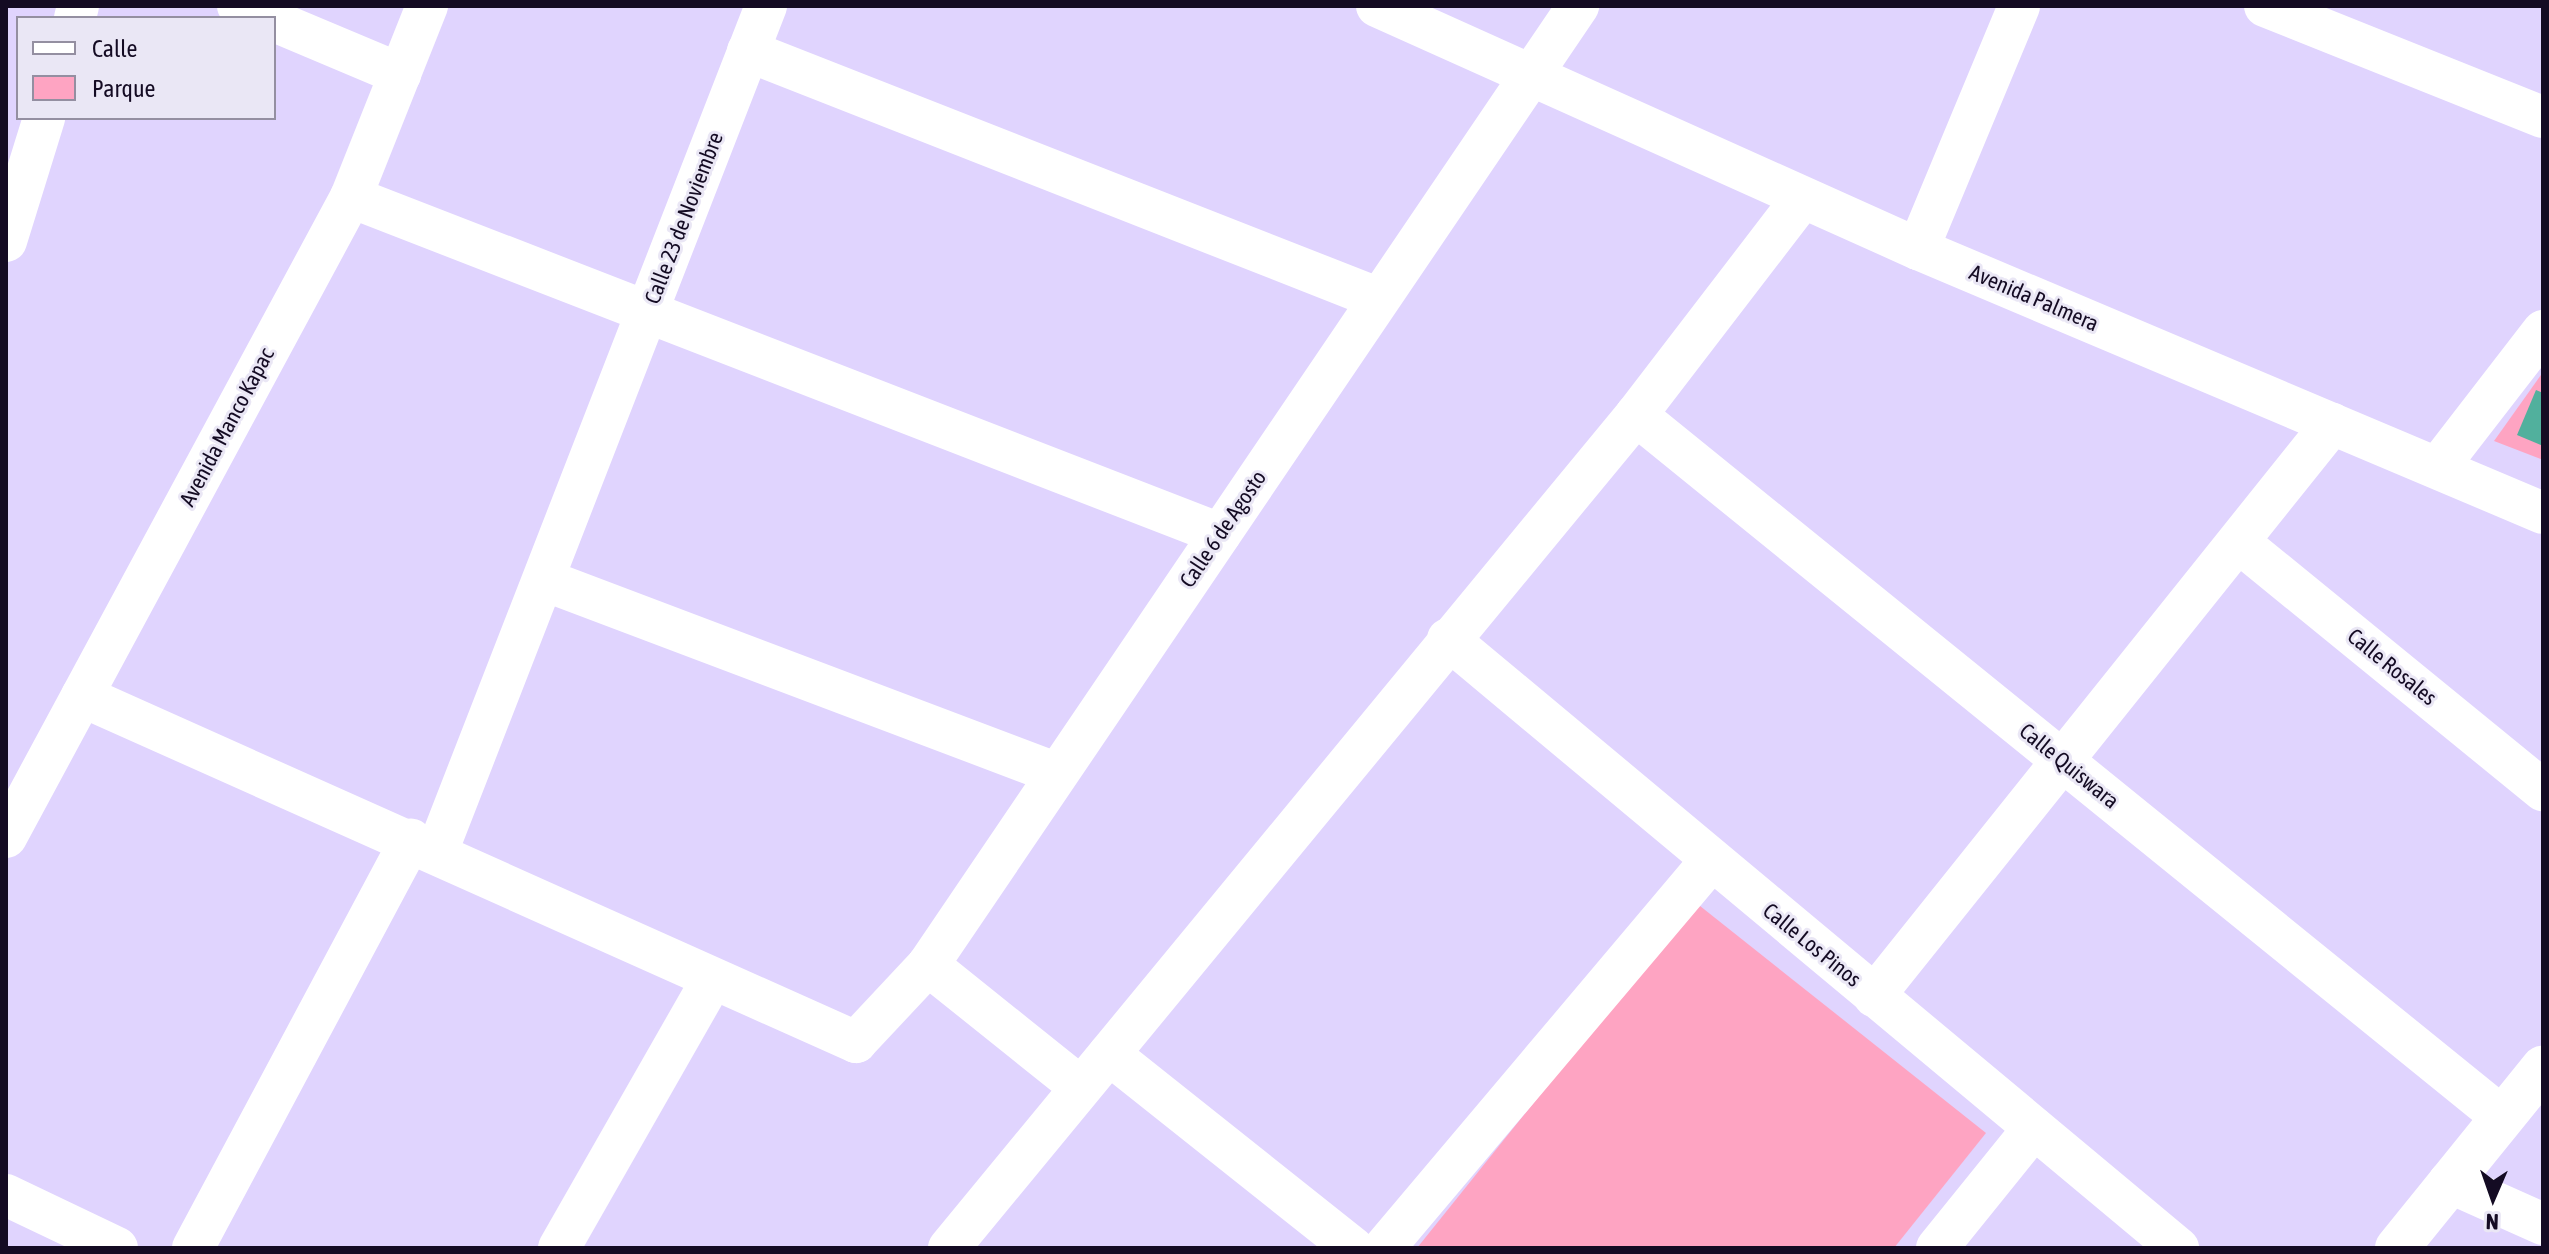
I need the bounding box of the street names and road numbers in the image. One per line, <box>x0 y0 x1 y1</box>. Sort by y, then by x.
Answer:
street label: Calle 23 de Noviembre <box>639 128 729 308</box>
street label: Avenida Palmera <box>1966 259 2102 337</box>
street label: Avenida Manco Kapac <box>174 343 280 511</box>
street label: Calle 6 de Agosto <box>1174 465 1272 593</box>
street label: Calle Rosales <box>2342 623 2442 711</box>
street label: Calle Quiswara <box>2014 718 2124 814</box>
street label: Calle Los Pinos <box>1758 897 1866 993</box>

